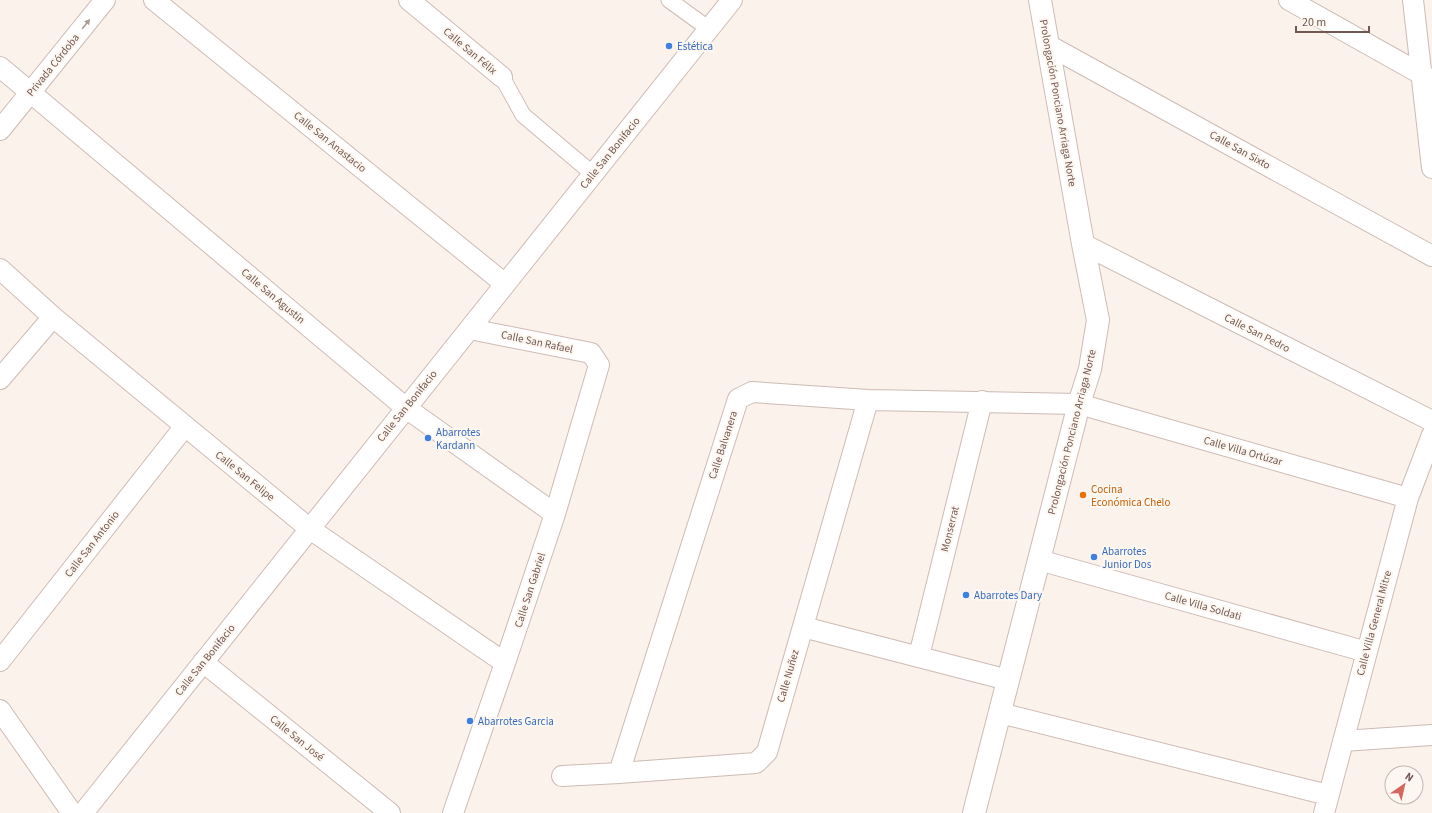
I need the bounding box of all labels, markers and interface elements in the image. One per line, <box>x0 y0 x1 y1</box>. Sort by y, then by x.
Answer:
scale bar <box>1296 8 1369 34</box>
text: 20 m <box>1302 14 1326 31</box>
one-way arrow <box>82 18 91 29</box>
street label: Prolongación Ponciano Arriaga Norte <box>1036 18 1080 188</box>
street label: Calle San Félix <box>440 24 500 78</box>
street label: Privada Córdoba <box>23 31 83 99</box>
place label: Estética <box>677 39 713 54</box>
marker: Estética <box>664 41 674 51</box>
street label: Calle San Anastacio <box>291 108 369 176</box>
street label: Calle San Bonifacio <box>576 114 644 192</box>
street label: Calle San Sixto <box>1207 127 1273 173</box>
street label: Calle San Agustín <box>238 265 308 327</box>
street label: Calle San Pedro <box>1222 310 1292 356</box>
street label: Calle San Rafael <box>500 327 575 357</box>
street label: Prolongación Ponciano Arriaga Norte <box>1044 347 1100 516</box>
street label: Calle San Bonifacio <box>373 367 441 445</box>
street label: Calle Balvanera <box>705 409 741 481</box>
place label: Abarrotes Kardann <box>436 425 481 453</box>
marker: Abarrotes Kardann <box>423 433 433 443</box>
street label: Calle Villa Ortúzar <box>1202 433 1284 469</box>
street label: Calle San Felipe <box>212 447 278 505</box>
place label: Cocina Económica Chelo <box>1091 482 1170 510</box>
marker: Cocina Económica Chelo <box>1078 490 1088 500</box>
street label: Monserrat <box>937 504 963 553</box>
street label: Calle San Antonio <box>61 507 123 581</box>
place label: Abarrotes Junior Dos <box>1102 544 1152 572</box>
street label: Calle San Gabriel <box>511 550 549 629</box>
marker: Abarrotes Junior Dos <box>1089 552 1099 562</box>
street label: Calle Villa General Mitre <box>1353 568 1395 677</box>
place label: Abarrotes Dary <box>974 588 1042 603</box>
street label: Calle Villa Soldati <box>1163 588 1243 624</box>
marker: Abarrotes Dary <box>961 590 971 600</box>
street label: Calle San Bonifacio <box>171 621 239 699</box>
street label: Calle Nuñez <box>773 648 803 704</box>
street label: Calle San José <box>267 711 328 765</box>
place label: Abarrotes Garcia <box>478 714 554 729</box>
marker: Abarrotes Garcia <box>465 716 475 726</box>
north arrow <box>1384 765 1424 805</box>
text: N <box>1402 769 1417 785</box>

